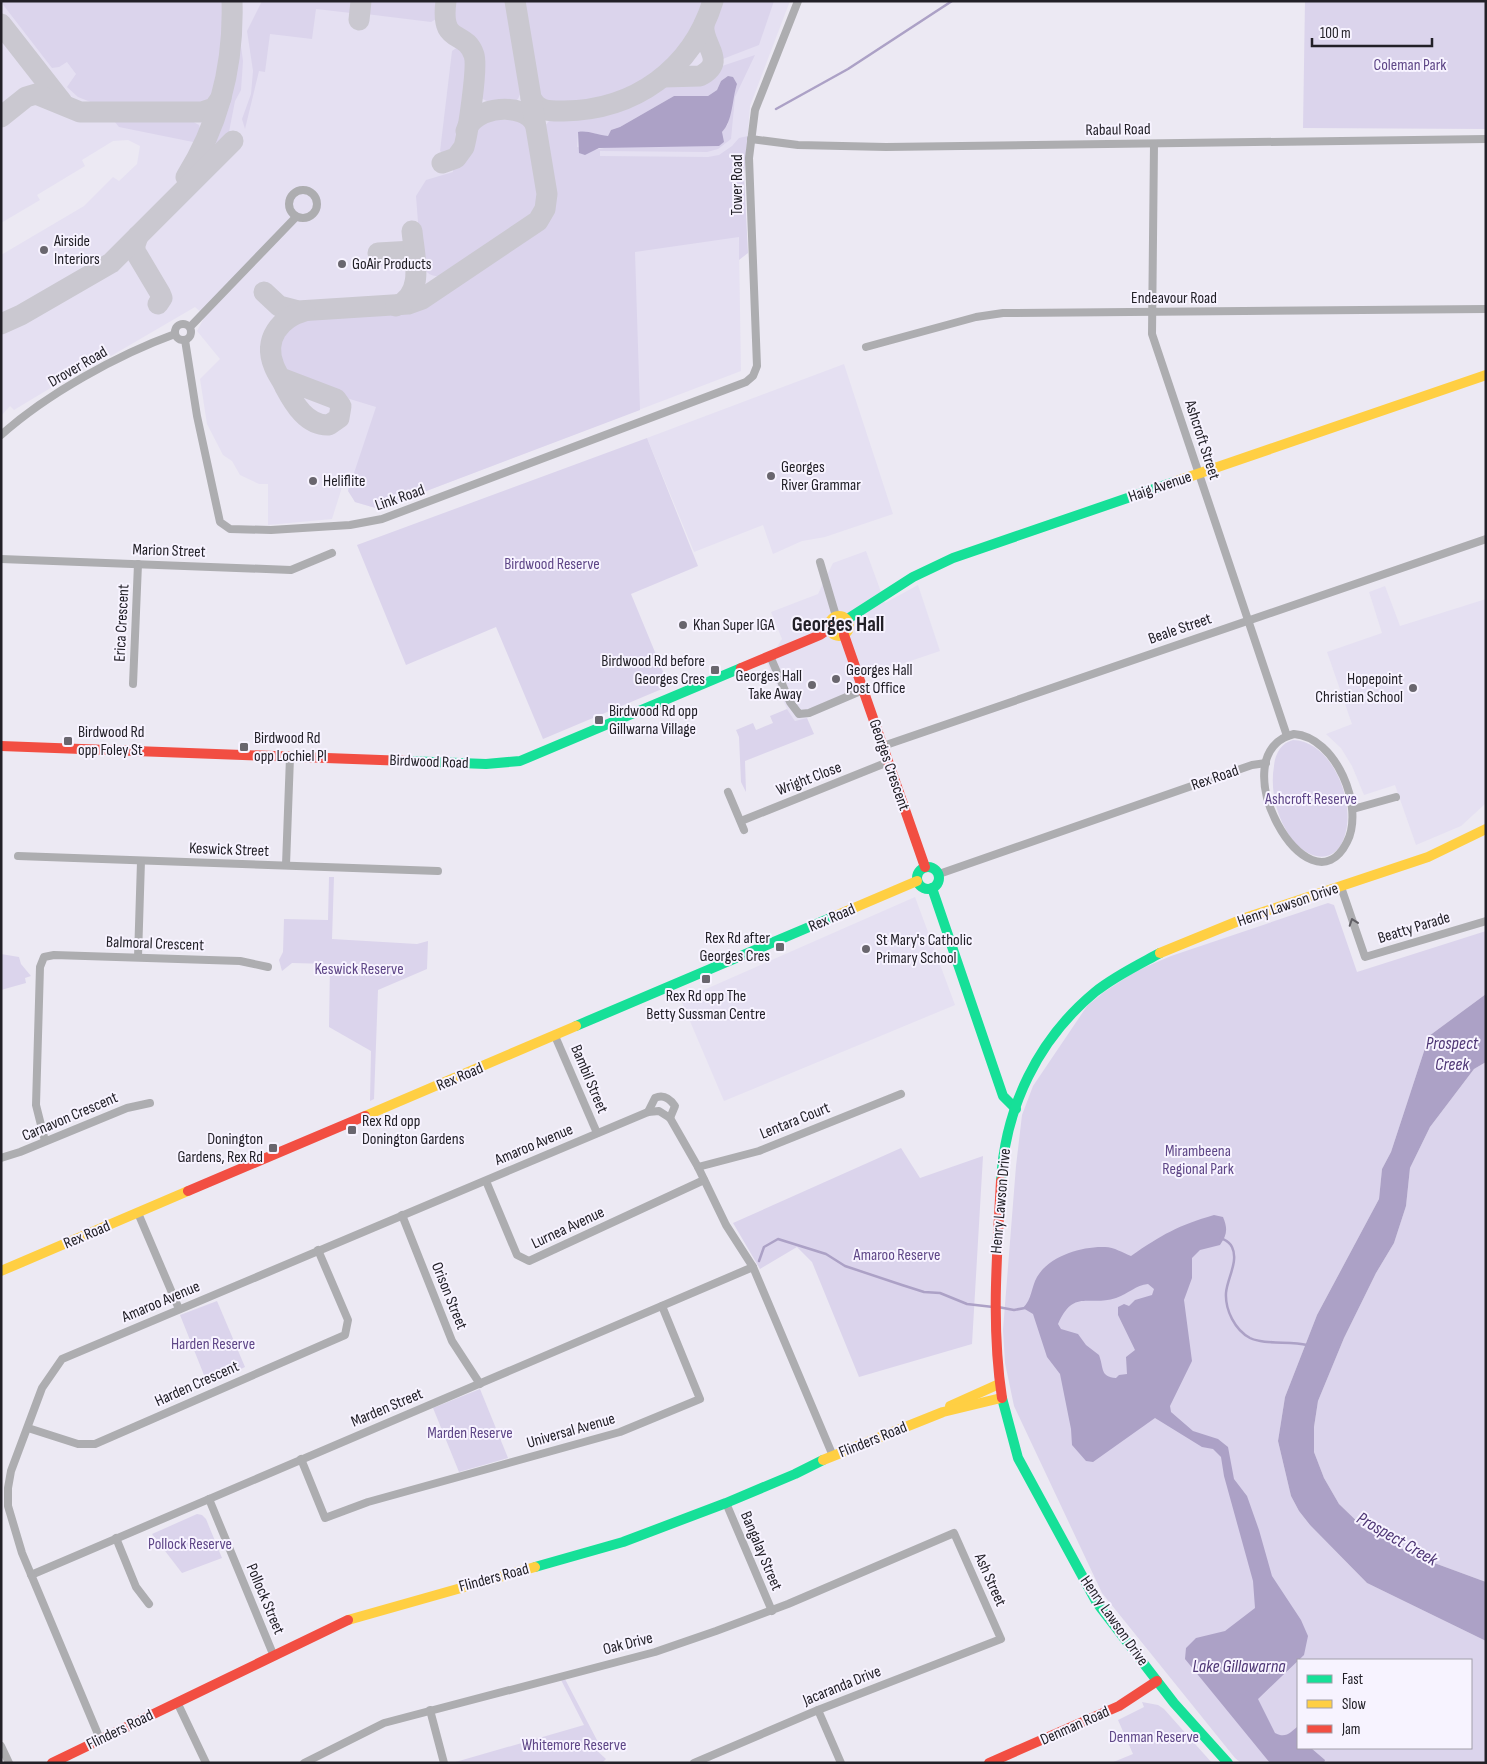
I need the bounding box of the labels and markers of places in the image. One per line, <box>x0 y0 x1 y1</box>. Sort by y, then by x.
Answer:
place label: Airside Interiors <box>53 232 100 269</box>
marker: Airside Interiors <box>38 244 50 256</box>
place label: GoAir Products <box>352 255 432 274</box>
marker: GoAir Products <box>336 258 348 270</box>
place label: Georges River Grammar <box>781 458 861 495</box>
marker: Georges River Grammar <box>765 470 777 482</box>
place label: Heliflite <box>323 472 365 491</box>
marker: Heliflite <box>307 475 319 487</box>
place label: Khan Super IGA <box>693 616 775 635</box>
marker: Khan Super IGA <box>677 619 689 631</box>
place label: Birdwood Rd before Georges Cres <box>601 652 705 689</box>
place label: Georges Hall Post Office <box>846 661 913 698</box>
marker: Birdwood Rd before Georges Cres <box>709 664 721 676</box>
place label: Georges Hall Take Away <box>735 667 802 704</box>
place label: Hopepoint Christian School <box>1315 670 1403 707</box>
marker: Georges Hall Post Office <box>830 673 842 685</box>
marker: Georges Hall Take Away <box>806 679 818 691</box>
marker: Hopepoint Christian School <box>1407 682 1419 694</box>
place label: Birdwood Rd opp Gillwarna Village <box>609 702 698 739</box>
marker: Birdwood Rd opp Gillwarna Village <box>593 714 605 726</box>
place label: Birdwood Rd opp Foley St <box>78 723 144 760</box>
place label: Birdwood Rd opp Lochiel Pl <box>254 729 327 766</box>
marker: Birdwood Rd opp Foley St <box>62 735 74 747</box>
marker: Birdwood Rd opp Lochiel Pl <box>238 741 250 753</box>
place label: Rex Rd after Georges Cres <box>700 929 770 966</box>
place label: St Mary's Catholic Primary School <box>876 931 972 968</box>
marker: Rex Rd after Georges Cres <box>774 941 786 953</box>
marker: St Mary's Catholic Primary School <box>860 943 872 955</box>
marker: Rex Rd opp The Betty Sussman Centre <box>700 973 712 985</box>
place label: Rex Rd opp The Betty Sussman Centre <box>646 987 766 1024</box>
place label: Rex Rd opp Donington Gardens <box>362 1112 465 1149</box>
marker: Rex Rd opp Donington Gardens <box>346 1124 358 1136</box>
place label: Donington Gardens, Rex Rd <box>177 1130 263 1167</box>
marker: Donington Gardens, Rex Rd <box>267 1142 279 1154</box>

